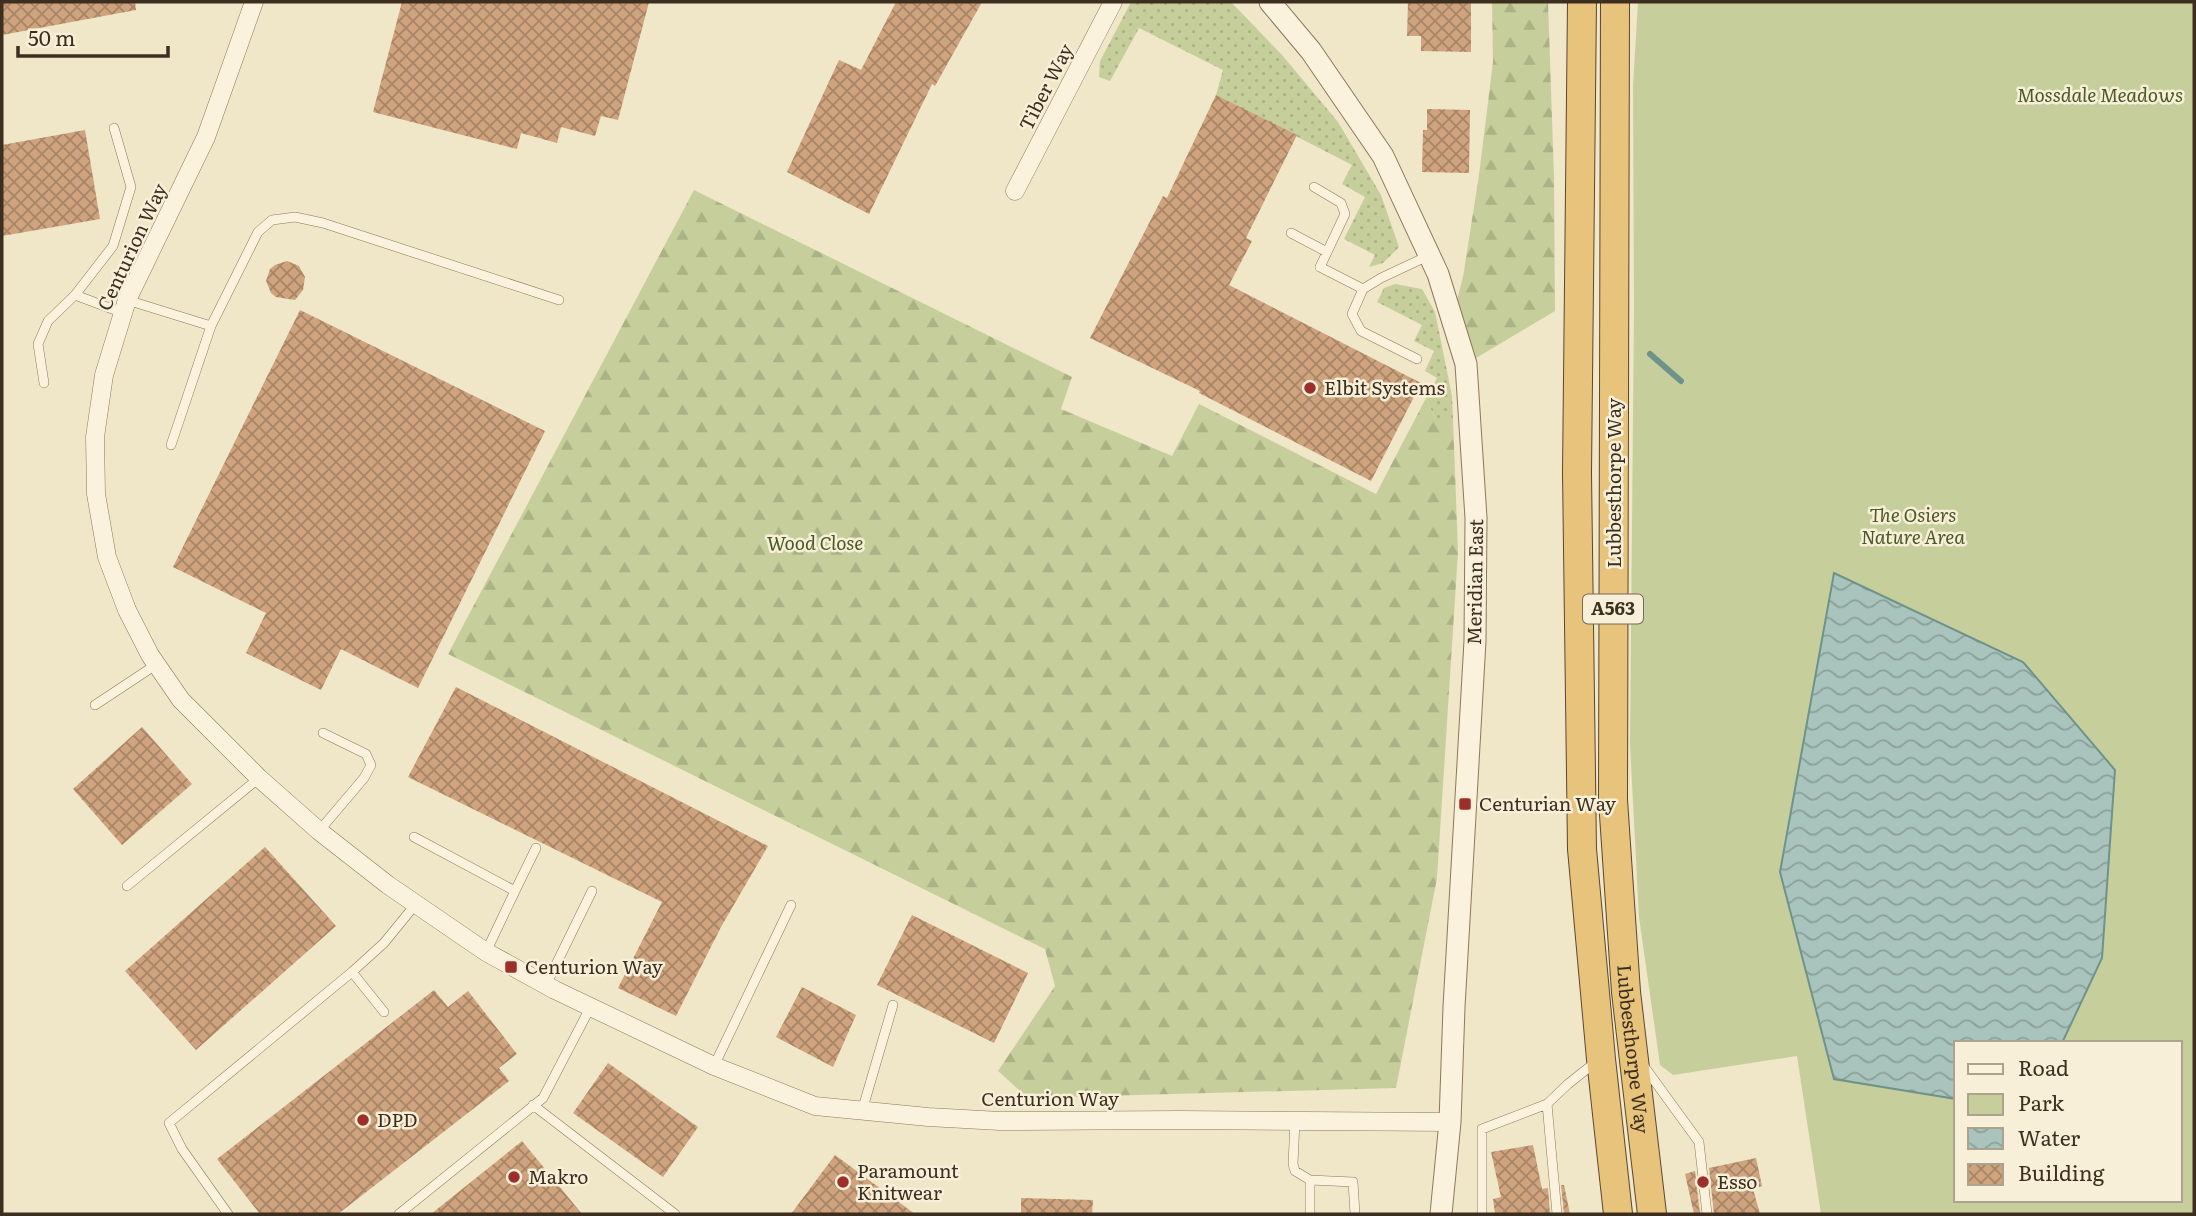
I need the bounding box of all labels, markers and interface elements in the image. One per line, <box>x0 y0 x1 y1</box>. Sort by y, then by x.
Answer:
scale bar <box>18 14 168 58</box>
text: 50 m <box>28 21 75 52</box>
street label: Tiber Way <box>1011 38 1079 135</box>
park label: Mossdale Meadows <box>2017 80 2183 108</box>
street label: Centurion Way <box>89 178 173 315</box>
place label: Elbit Systems <box>1324 373 1445 401</box>
marker: Elbit Systems <box>1302 380 1318 396</box>
street label: Lubbesthorpe Way <box>1599 398 1627 568</box>
park label: The Osiers Nature Area <box>1861 500 1965 550</box>
street label: Meridian East <box>1459 518 1489 645</box>
park label: Wood Close <box>767 528 863 556</box>
road number: A563 <box>1583 594 1643 624</box>
place label: Centurian Way <box>1479 789 1616 817</box>
marker: Centurian Way <box>1457 796 1473 812</box>
place label: Centurion Way <box>525 952 663 980</box>
marker: Centurion Way <box>503 959 519 975</box>
street label: Lubbesthorpe Way <box>1611 964 1657 1135</box>
legend <box>1954 1041 2182 1202</box>
text: Road <box>2018 1051 2069 1082</box>
street label: Centurion Way <box>981 1084 1119 1112</box>
text: Park <box>2018 1086 2064 1117</box>
place label: DPD <box>377 1105 418 1133</box>
marker: DPD <box>355 1112 371 1128</box>
text: Water <box>2018 1121 2080 1152</box>
place label: Paramount Knitwear <box>857 1156 959 1206</box>
text: Building <box>2018 1156 2105 1187</box>
place label: Makro <box>528 1162 588 1190</box>
place label: Esso <box>1717 1167 1757 1195</box>
marker: Makro <box>506 1169 522 1185</box>
marker: Paramount Knitwear <box>835 1174 851 1190</box>
marker: Esso <box>1695 1174 1711 1190</box>

